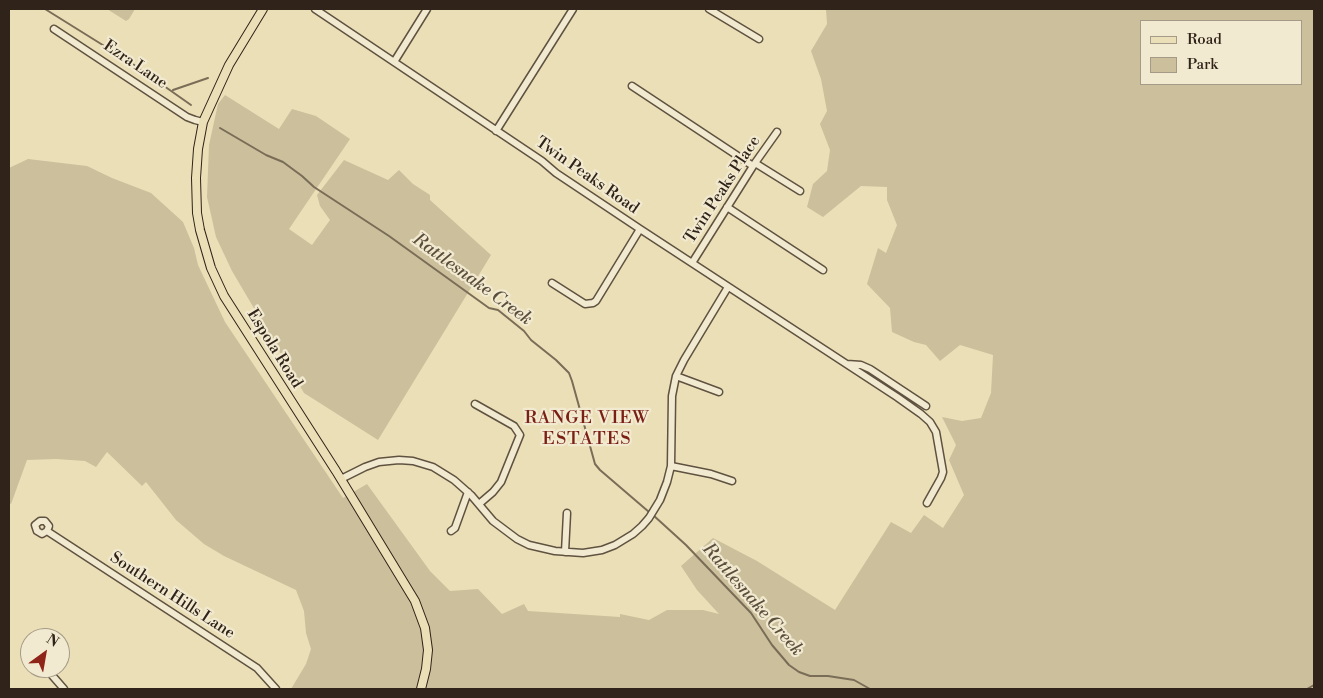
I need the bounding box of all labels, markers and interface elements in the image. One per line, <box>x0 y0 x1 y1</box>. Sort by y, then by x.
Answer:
legend <box>1140 20 1303 85</box>
text: Road <box>1187 30 1222 49</box>
street label: Ezra Lane <box>99 37 171 93</box>
text: Park <box>1187 55 1218 74</box>
street label: Twin Peaks Road <box>532 133 642 219</box>
street label: Twin Peaks Place <box>681 133 765 247</box>
water label: Rattlesnake Creek <box>408 229 536 331</box>
street label: Espola Road <box>242 306 306 392</box>
district label: RANGE VIEW ESTATES <box>523 408 651 450</box>
water label: Rattlesnake Creek <box>697 539 807 661</box>
street label: Southern Hills Lane <box>106 548 238 644</box>
north arrow <box>20 628 70 678</box>
text: N <box>43 631 62 652</box>

